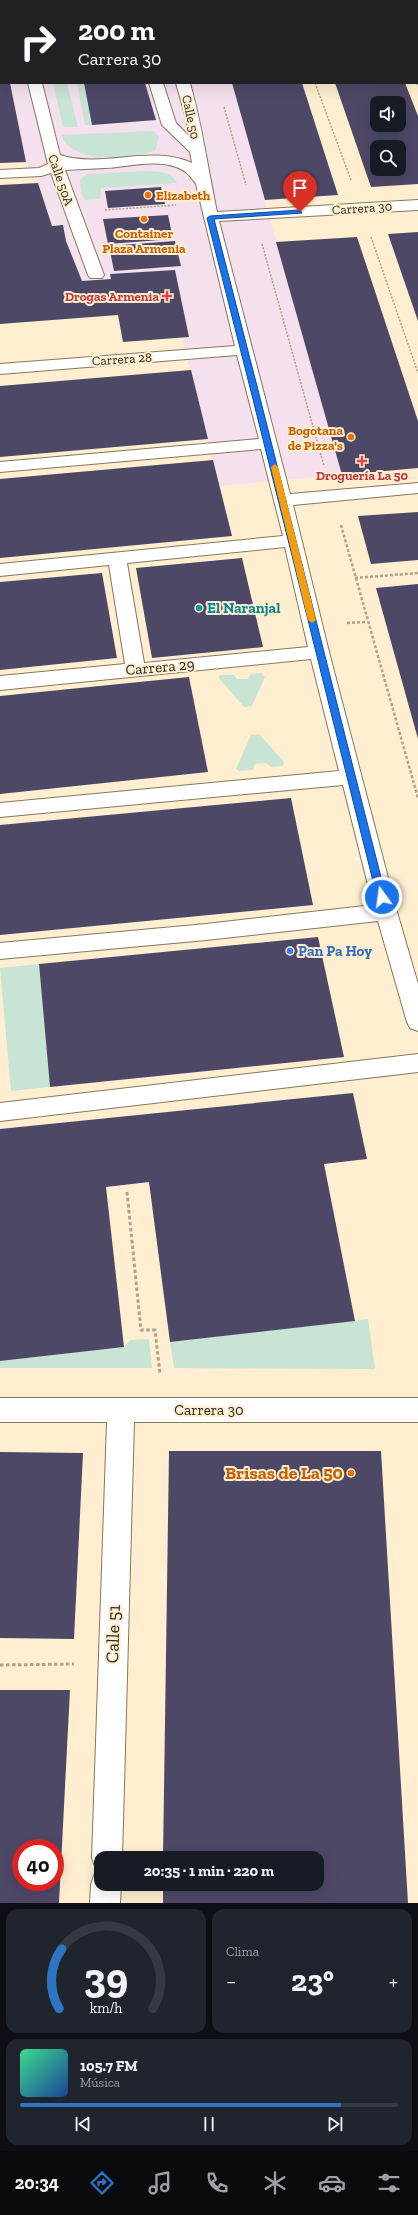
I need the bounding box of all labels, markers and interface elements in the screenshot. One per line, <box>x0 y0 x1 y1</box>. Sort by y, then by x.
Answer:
text: 200 m <box>78 14 155 47</box>
icon: right <box>12 16 64 68</box>
text: Carrera 30 <box>78 48 161 70</box>
street label: Calle 50 <box>179 94 203 140</box>
map controls <box>370 96 406 176</box>
button: sound <box>370 96 406 132</box>
button: search <box>370 140 406 176</box>
street label: Calle 50A <box>45 152 77 208</box>
pin <box>283 171 317 212</box>
icon: arrive <box>289 177 311 199</box>
place label: Elizabeth <box>156 188 211 203</box>
marker: Elizabeth <box>143 190 153 200</box>
street label: Carrera 30 <box>331 198 393 218</box>
marker: Container Plaza Armenia <box>139 214 149 224</box>
place label: Container Plaza Armenia <box>102 226 186 256</box>
place label: Drogas Armenia <box>65 289 159 304</box>
marker: Drogas Armenia <box>162 291 172 301</box>
street label: Carrera 28 <box>92 349 152 369</box>
place label: Bogotana de Pizza's <box>288 423 343 453</box>
marker: Bogotana de Pizza's <box>346 432 356 442</box>
marker: Droguería La 50 <box>357 456 367 466</box>
place label: Droguería La 50 <box>316 468 409 483</box>
place label: El Naranjal <box>207 599 280 617</box>
marker: El Naranjal <box>194 603 204 613</box>
street label: Carrera 29 <box>125 655 195 679</box>
position arrow <box>361 876 403 918</box>
place label: Pan Pa Hoy <box>298 942 372 960</box>
marker: Pan Pa Hoy <box>285 946 295 956</box>
street label: Carrera 30 <box>174 1401 244 1419</box>
place label: Brisas de La 50 <box>225 1462 343 1484</box>
marker: Brisas de La 50 <box>346 1468 356 1478</box>
street label: Calle 51 <box>101 1604 125 1664</box>
speed limit sign: 40 <box>12 1839 64 1891</box>
text: 20:35 · 1 min · 220 m <box>144 1862 274 1880</box>
text: Clima <box>226 1944 259 1959</box>
text: 39 <box>84 1953 128 2003</box>
text: 23° <box>291 1963 334 1999</box>
text: − <box>226 1968 236 1995</box>
text: + <box>389 1968 398 1995</box>
text: km/h <box>90 2000 122 2017</box>
text: 105.7 FM <box>80 2057 138 2075</box>
text: Música <box>80 2075 120 2090</box>
icon: previous <box>72 2113 94 2135</box>
icon: pause <box>198 2113 220 2135</box>
icon: next <box>324 2113 346 2135</box>
icon: directions <box>88 2169 116 2197</box>
icon: music <box>146 2169 174 2197</box>
icon: phone <box>203 2169 231 2197</box>
icon: climate <box>261 2169 289 2197</box>
icon: car <box>318 2169 346 2197</box>
icon: filters <box>375 2169 403 2197</box>
text: 20:34 <box>15 2172 59 2194</box>

